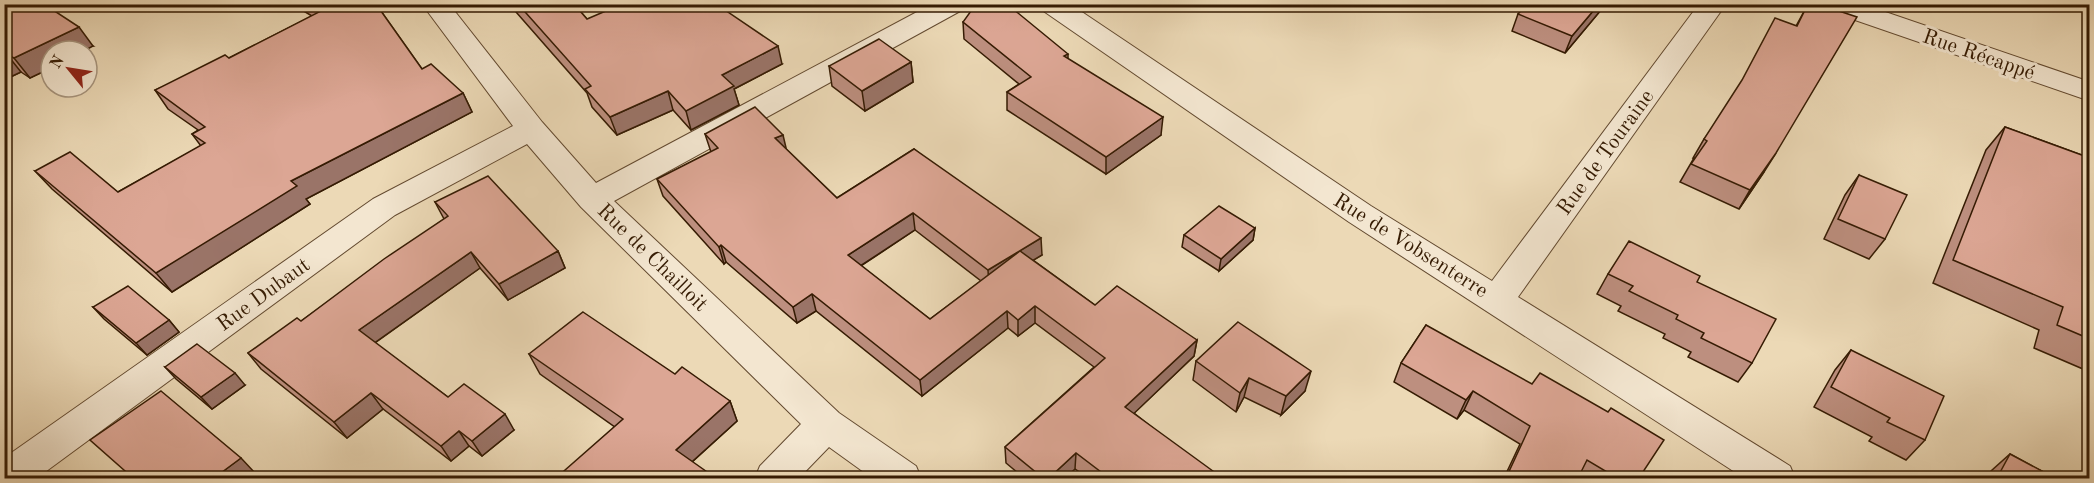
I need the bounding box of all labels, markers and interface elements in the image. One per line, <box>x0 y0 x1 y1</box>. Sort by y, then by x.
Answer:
street label: Rue Récappé <box>1920 26 2037 84</box>
north arrow <box>39 39 99 99</box>
text: N <box>48 53 68 72</box>
street label: Rue de Touraine <box>1554 86 1659 219</box>
street label: Rue de Vobsenterre <box>1329 190 1491 302</box>
street label: Rue de Chailloit <box>593 200 711 316</box>
street label: Rue Dubaut <box>214 255 314 336</box>

